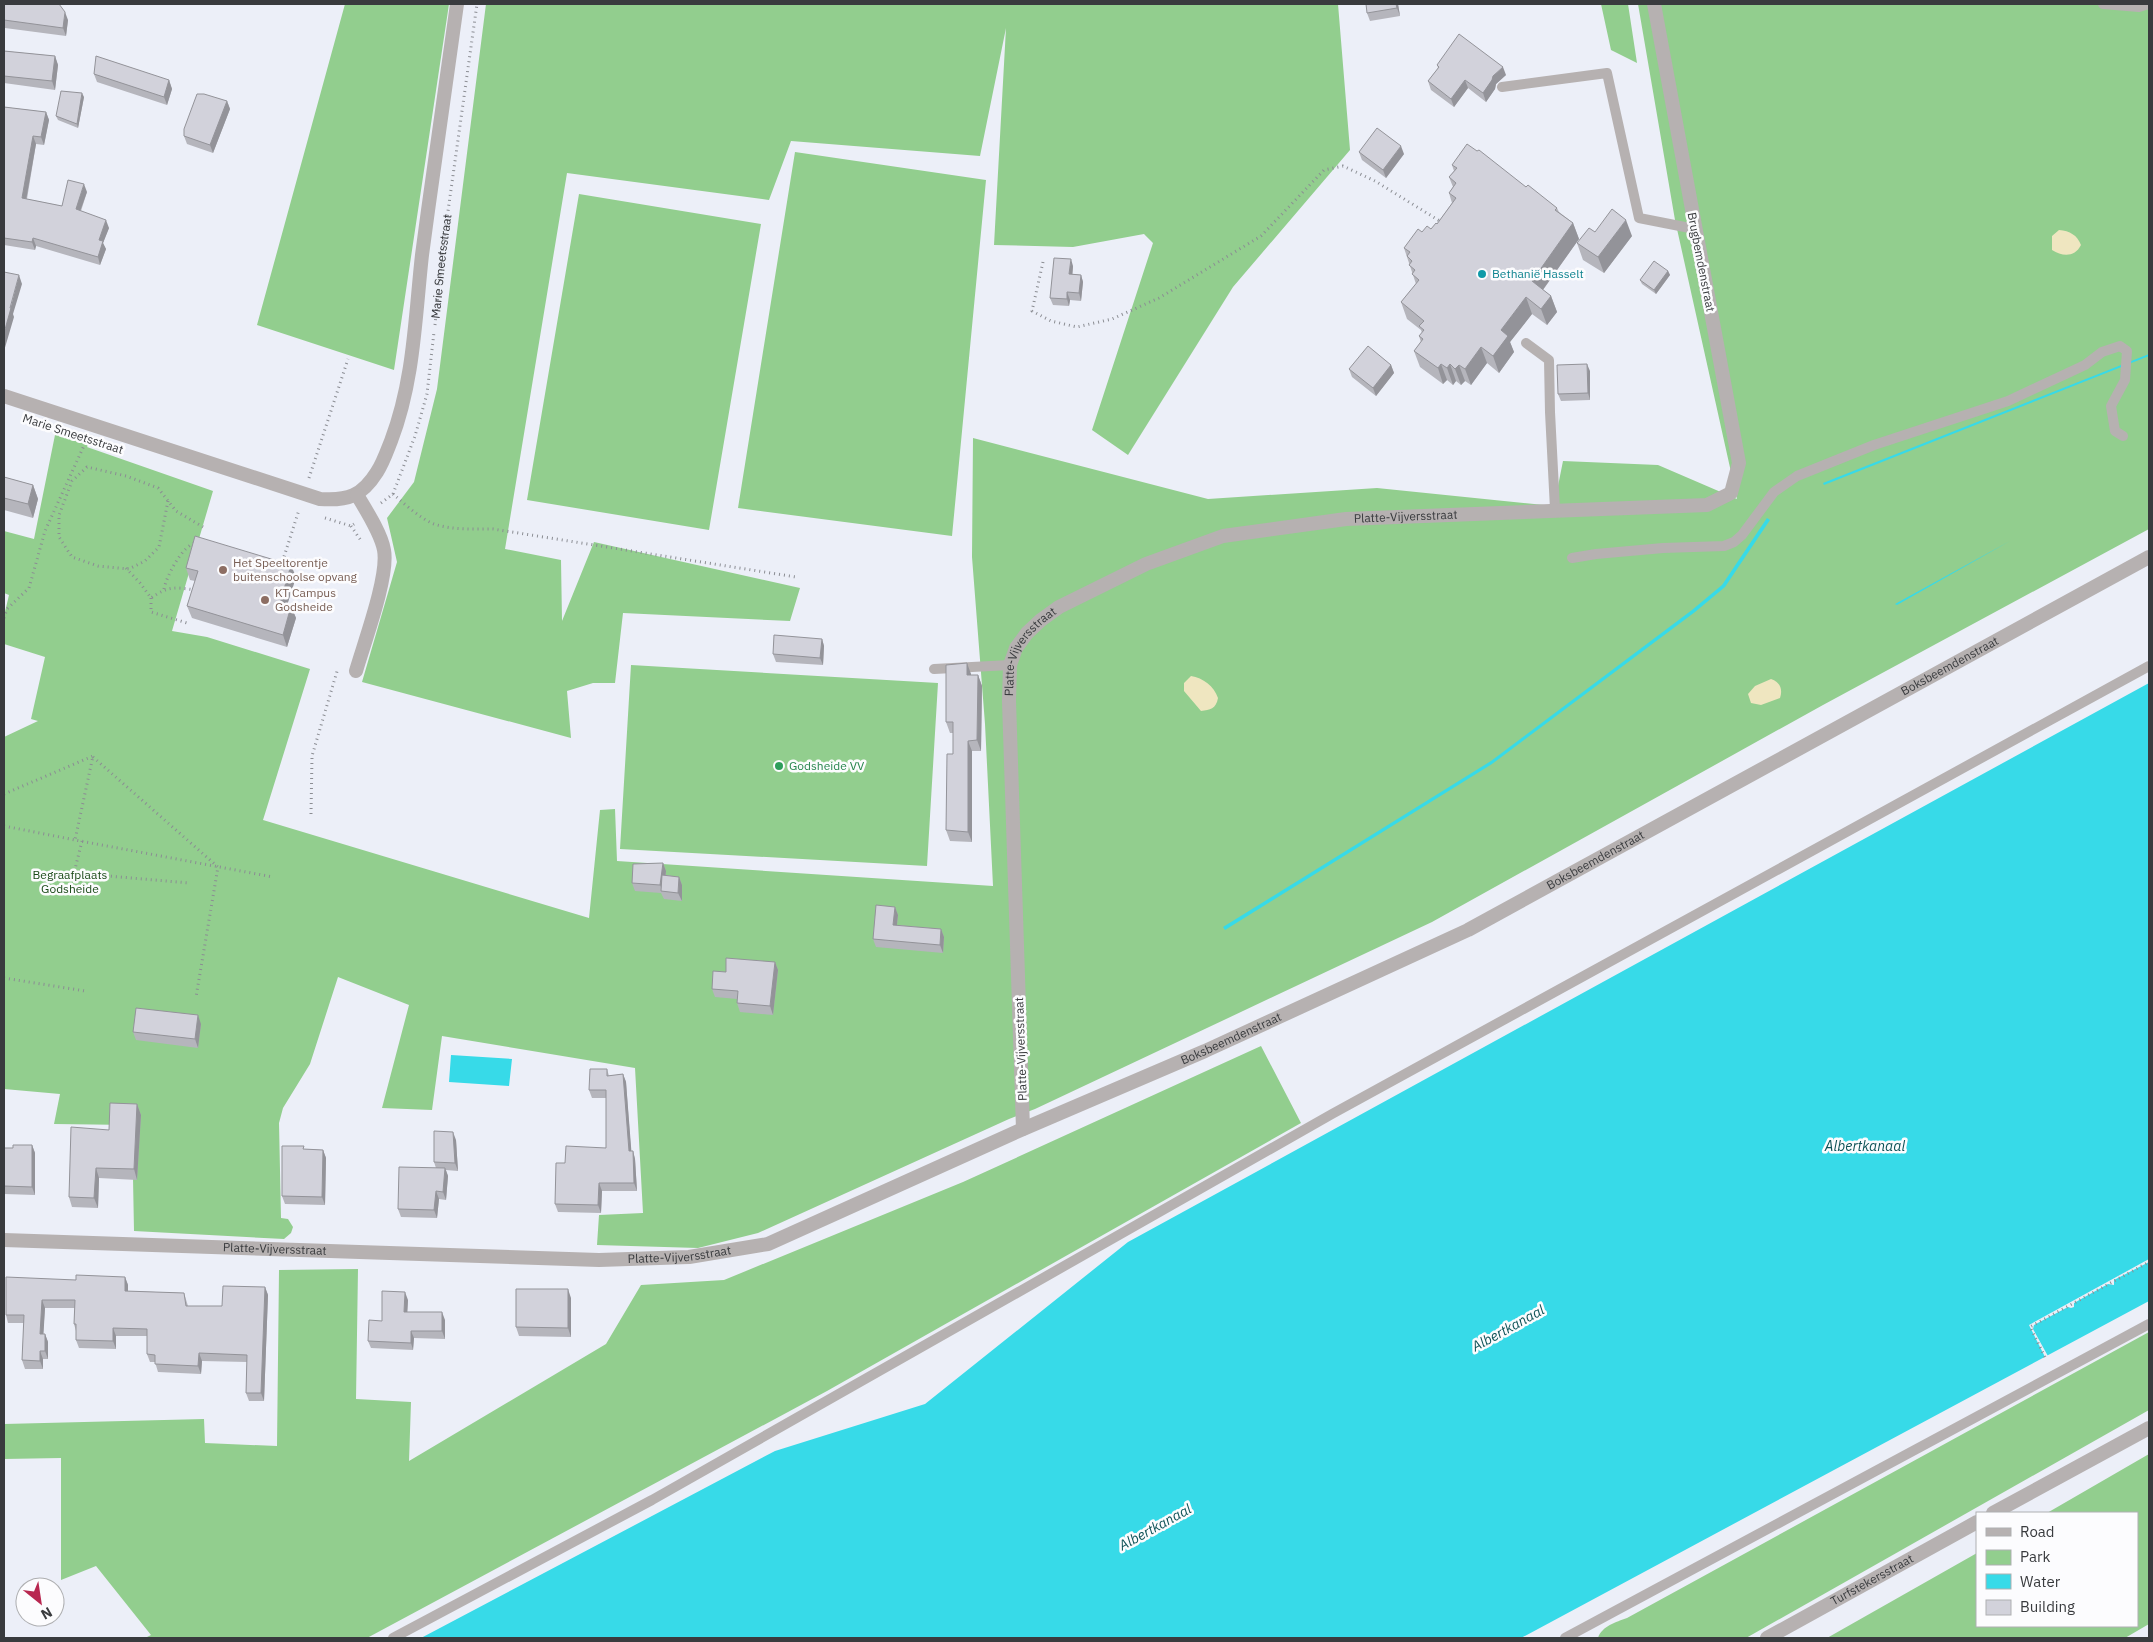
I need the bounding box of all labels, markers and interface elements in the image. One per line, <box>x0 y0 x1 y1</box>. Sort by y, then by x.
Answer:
street label: Brugbemdenstraat <box>1684 211 1719 313</box>
street label: Marie Smeetsstraat <box>428 213 455 319</box>
place label: Bethanië Hasselt <box>1492 266 1584 281</box>
marker: Bethanië Hasselt <box>1476 268 1488 280</box>
street label: Marie Smeetsstraat <box>21 410 125 457</box>
street label: Platte-Vijversstraat <box>1353 507 1458 526</box>
place label: Het Speeltorentje buitenschoolse opvang <box>233 555 358 584</box>
marker: Het Speeltorentje buitenschoolse opvang <box>217 564 229 576</box>
place label: KT Campus Godsheide <box>275 585 336 614</box>
marker: KT Campus Godsheide <box>259 594 271 606</box>
street label: Platte-Vijversstraat <box>1001 604 1059 696</box>
street label: Boksbeemdenstraat <box>1898 633 2001 698</box>
place label: Godsheide VV <box>789 758 865 773</box>
marker: Godsheide VV <box>773 760 785 772</box>
street label: Boksbeemdenstraat <box>1544 827 1647 893</box>
park label: Begraafplaats Godsheide <box>33 867 108 896</box>
street label: Platte-Vijversstraat <box>1011 997 1030 1101</box>
street label: Boksbeemdenstraat <box>1178 1009 1284 1068</box>
water label: Albertkanaal <box>1824 1137 1905 1155</box>
street label: Platte-Vijversstraat <box>223 1239 327 1258</box>
street label: Platte-Vijversstraat <box>627 1242 732 1266</box>
water label: Albertkanaal <box>1468 1301 1548 1356</box>
water label: Albertkanaal <box>1115 1500 1195 1555</box>
legend <box>1976 1512 2138 1627</box>
text: Road <box>2020 1522 2055 1541</box>
text: Park <box>2020 1547 2050 1566</box>
street label: Turfstekersstraat <box>1828 1551 1916 1608</box>
text: Water <box>2020 1572 2061 1591</box>
north arrow <box>15 1577 65 1627</box>
text: Building <box>2020 1597 2075 1616</box>
text: N <box>38 1603 55 1624</box>

